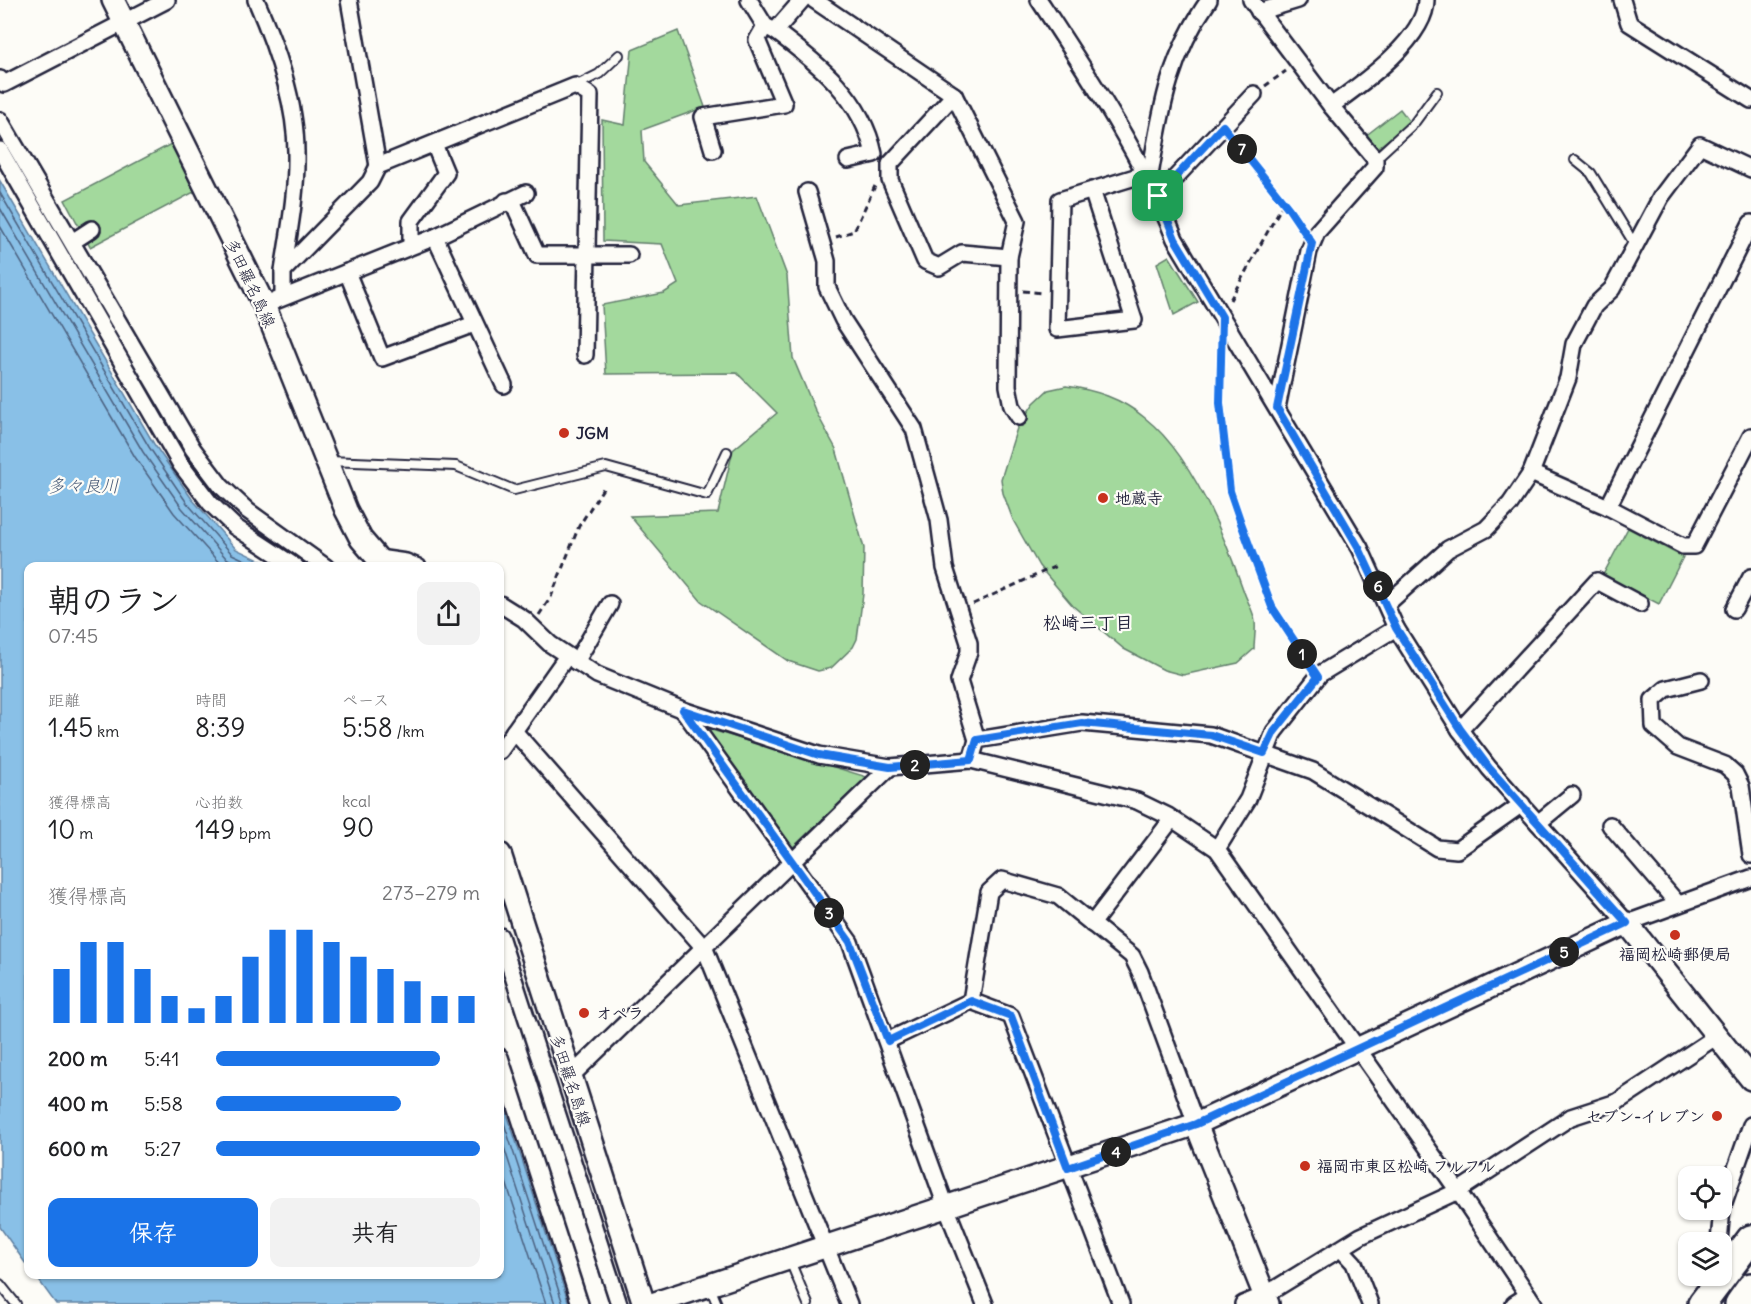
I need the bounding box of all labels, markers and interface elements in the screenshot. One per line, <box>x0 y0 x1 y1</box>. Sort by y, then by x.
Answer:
pin: 7 <box>1227 134 1257 164</box>
text: 7 <box>1238 139 1246 159</box>
pin <box>1132 170 1183 221</box>
icon: arrive <box>1141 179 1174 212</box>
street label: 多田羅名島線 <box>222 235 280 331</box>
place label: JGM <box>576 423 609 443</box>
marker: JGM <box>557 426 571 440</box>
water label: 多々良川 <box>47 474 119 497</box>
place label: 地蔵寺 <box>1115 488 1163 508</box>
marker: 地蔵寺 <box>1096 491 1110 505</box>
pin: 6 <box>1363 571 1393 601</box>
text: 6 <box>1373 576 1383 596</box>
text: 朝のラン <box>48 579 180 621</box>
button: share <box>417 582 480 645</box>
district label: 松崎三丁目 <box>1043 611 1133 634</box>
text: 07:45 <box>48 623 98 648</box>
pin: 1 <box>1287 639 1317 669</box>
text: 1 <box>1299 644 1305 664</box>
text: 距離 <box>48 690 80 710</box>
text: 時間 <box>195 690 227 710</box>
text: ペース <box>342 690 389 710</box>
text: 1.45 <box>48 711 93 744</box>
text: 8:39 <box>195 711 246 744</box>
text: 5:58 <box>342 711 393 744</box>
text: km <box>93 721 119 741</box>
text: /km <box>393 721 425 741</box>
pin: 2 <box>900 750 930 780</box>
text: 2 <box>911 755 919 775</box>
text: kcal <box>342 791 371 811</box>
text: 獲得標高 <box>48 792 112 812</box>
text: 心拍数 <box>195 792 243 812</box>
text: 90 <box>342 811 374 844</box>
text: 10 <box>48 813 75 846</box>
text: 149 <box>195 813 235 846</box>
text: m <box>75 823 93 843</box>
text: bpm <box>235 823 271 843</box>
text: 273–279 m <box>382 880 480 905</box>
text: 獲得標高 <box>48 883 128 908</box>
pin: 3 <box>814 898 844 928</box>
text: 3 <box>824 903 834 923</box>
marker: 福岡松崎郵便局 <box>1668 928 1682 942</box>
pin: 5 <box>1549 937 1579 967</box>
text: 5 <box>1559 942 1569 962</box>
place label: 福岡松崎郵便局 <box>1619 944 1731 964</box>
place label: オペラ <box>596 1003 644 1023</box>
marker: オペラ <box>577 1006 591 1020</box>
street label: 多田羅名島線 <box>547 1031 595 1129</box>
text: 200 m <box>48 1046 108 1071</box>
text: 5:41 <box>144 1046 179 1071</box>
text: 400 m <box>48 1091 108 1116</box>
text: 5:58 <box>144 1091 183 1116</box>
place label: セブン-イレブン <box>1586 1106 1705 1126</box>
marker: セブン-イレブン <box>1710 1109 1724 1123</box>
text: 600 m <box>48 1136 108 1161</box>
text: 5:27 <box>144 1136 181 1161</box>
pin: 4 <box>1101 1137 1131 1167</box>
text: 4 <box>1111 1142 1121 1162</box>
place label: 福岡市東区松崎 フルフル <box>1317 1156 1496 1176</box>
marker: 福岡市東区松崎 フルフル <box>1298 1159 1312 1173</box>
map controls <box>1678 1166 1732 1286</box>
button: locate <box>1678 1166 1732 1220</box>
button: 保存 <box>48 1198 258 1267</box>
button: 共有 <box>270 1198 480 1267</box>
button: layers <box>1678 1232 1732 1286</box>

